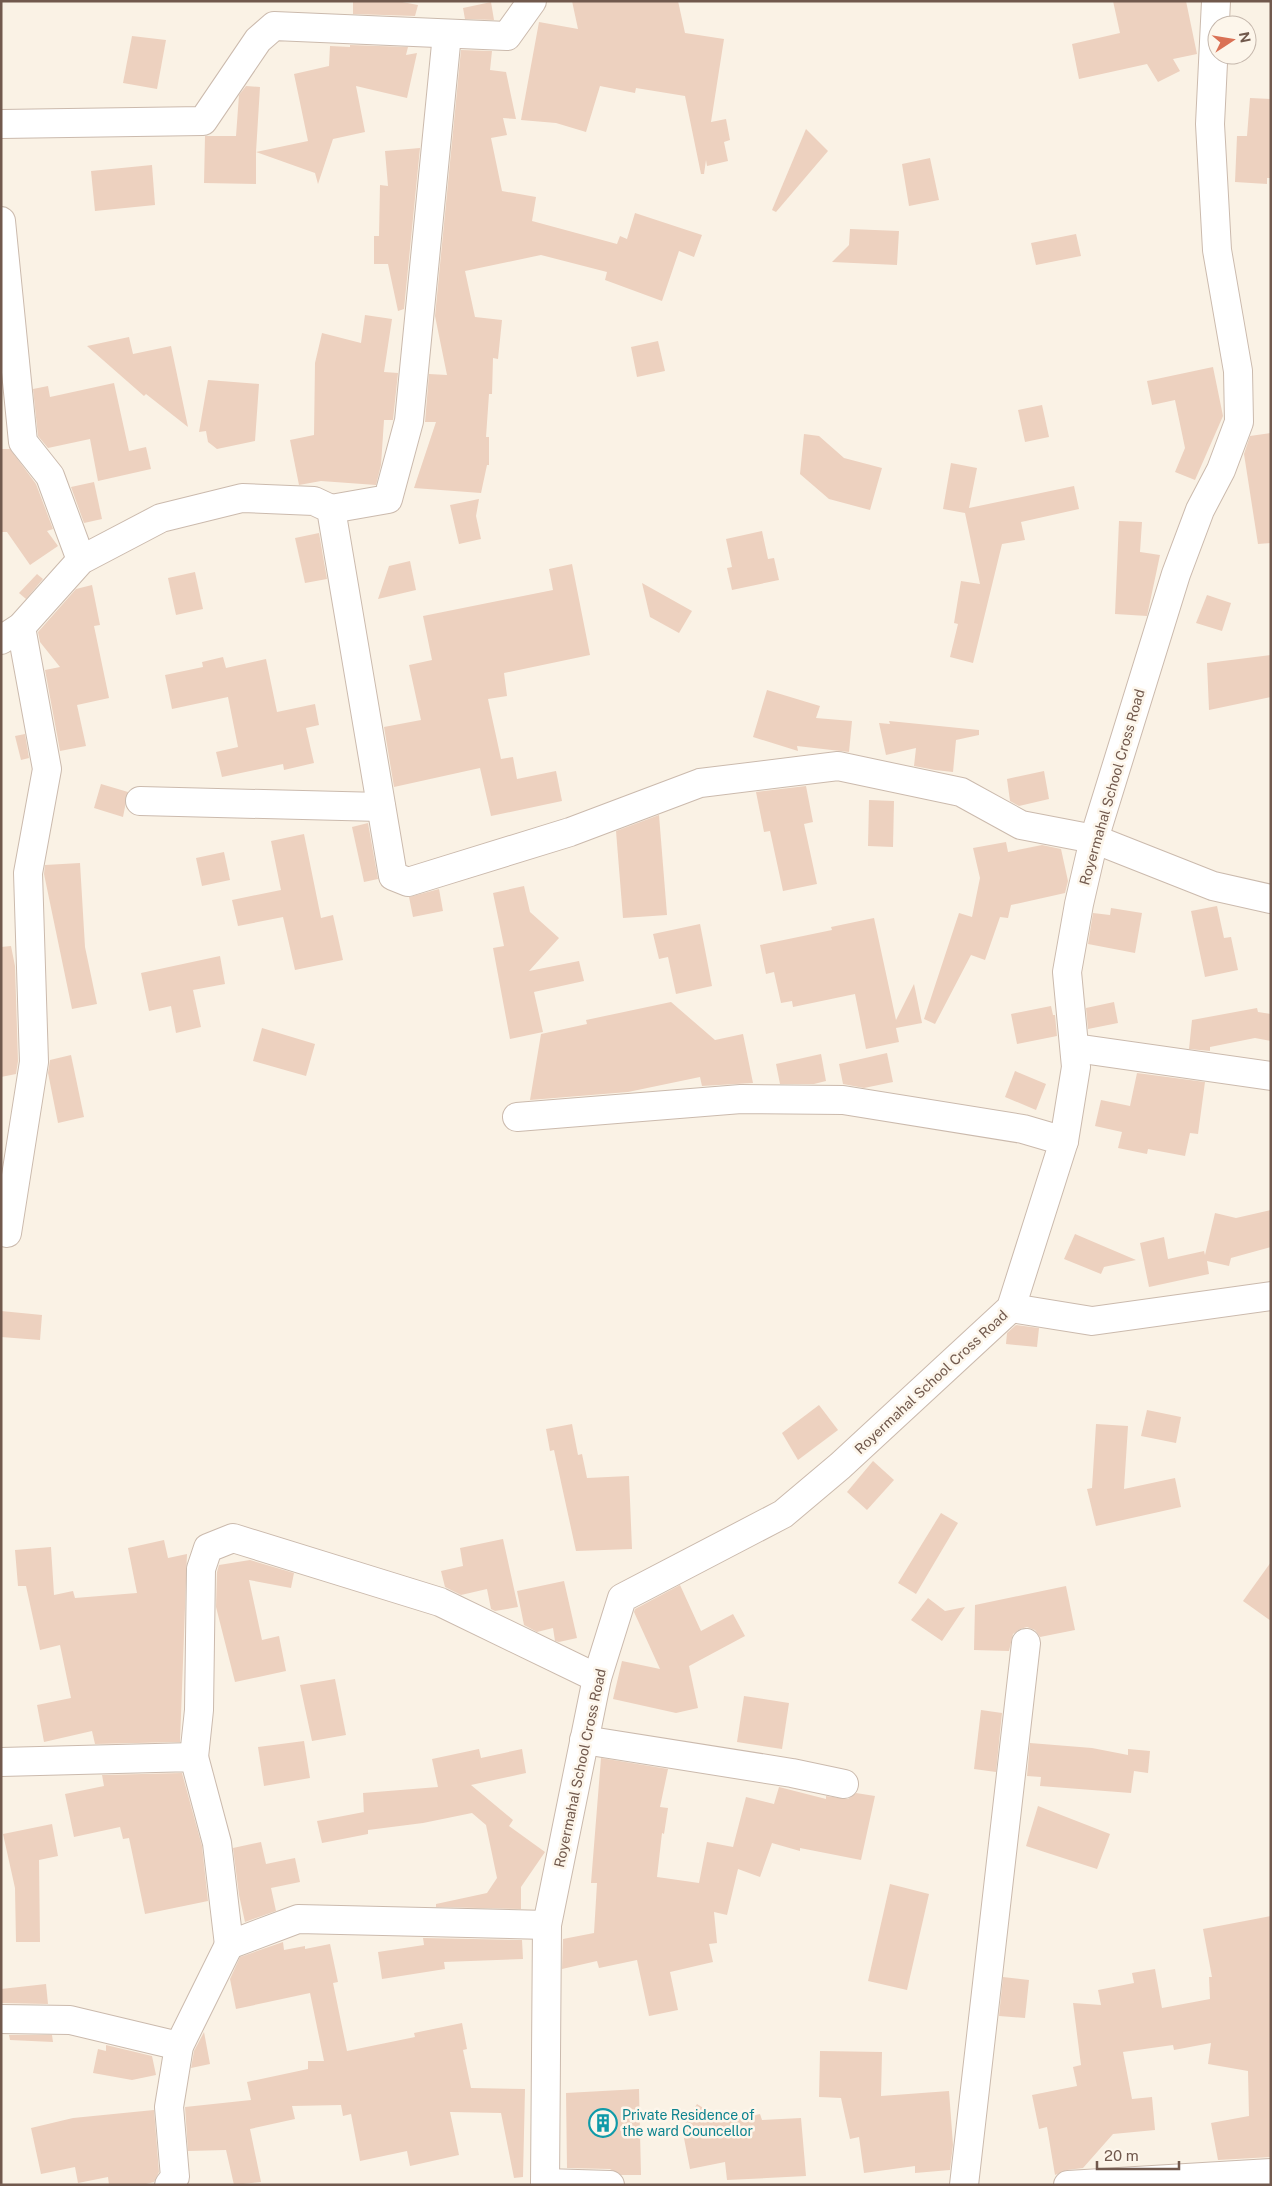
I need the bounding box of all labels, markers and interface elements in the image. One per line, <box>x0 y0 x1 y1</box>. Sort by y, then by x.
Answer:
north arrow <box>1207 15 1257 65</box>
text: N <box>1236 30 1254 44</box>
street label: Royermahal School Cross Road <box>1076 687 1148 887</box>
street label: Royermahal School Cross Road <box>851 1307 1011 1457</box>
street label: Royermahal School Cross Road <box>551 1667 609 1869</box>
place label: Private Residence of the ward Councellor <box>622 2107 755 2139</box>
building icon: Private Residence of the ward Councellor <box>588 2108 618 2138</box>
scale bar <box>1097 2138 1180 2170</box>
text: 20 m <box>1104 2147 1139 2164</box>

